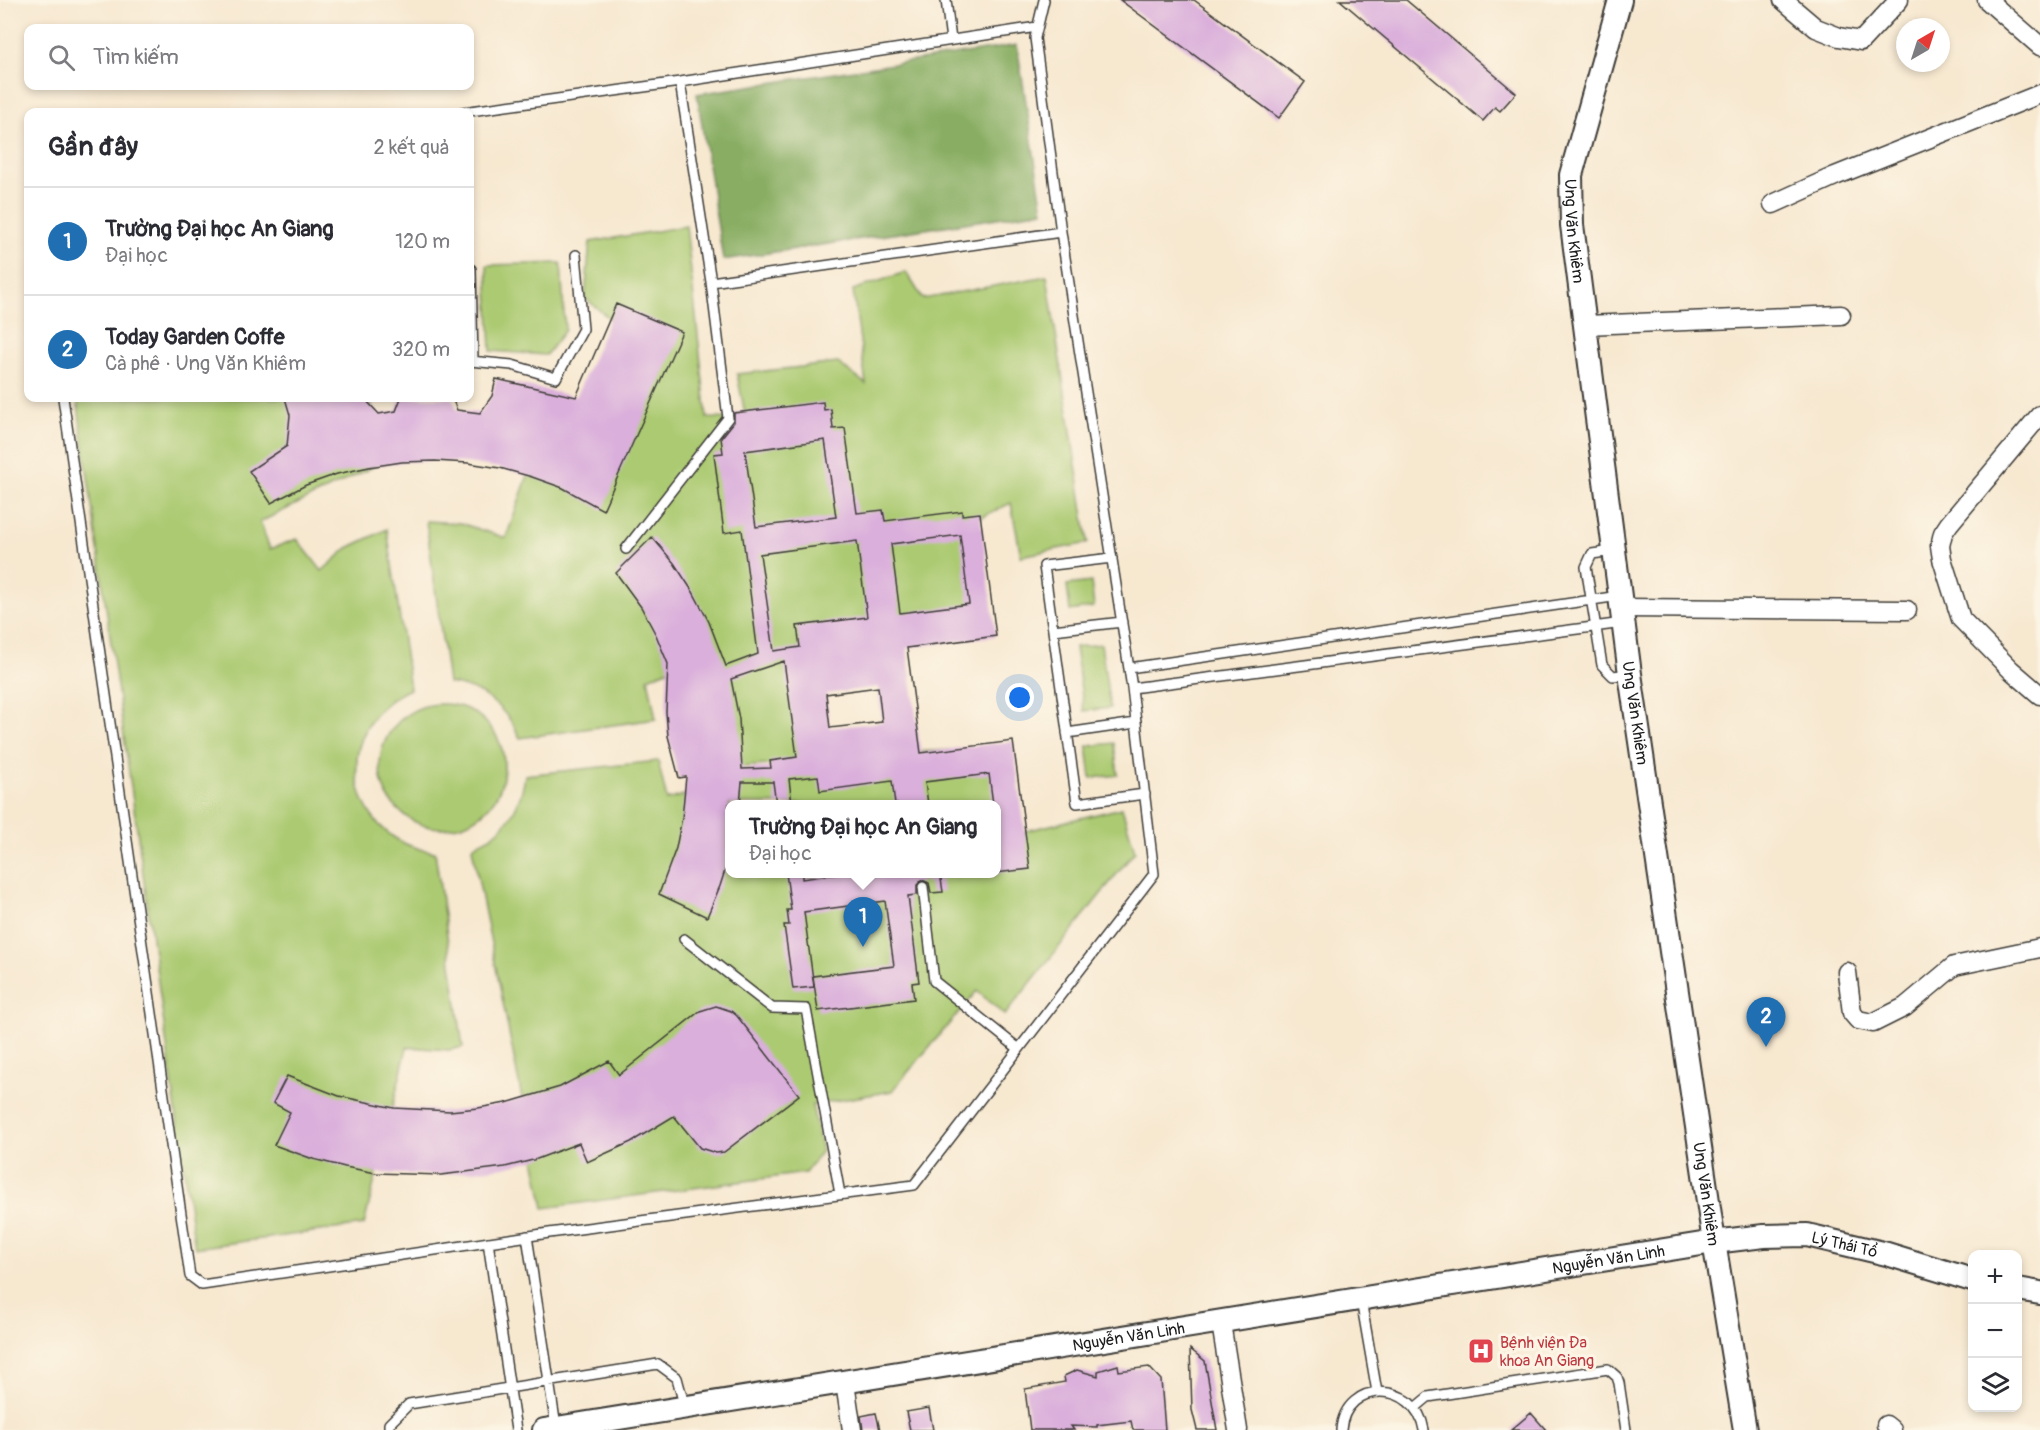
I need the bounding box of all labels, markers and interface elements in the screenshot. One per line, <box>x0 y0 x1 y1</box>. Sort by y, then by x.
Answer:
north arrow <box>1896 18 1950 72</box>
search box <box>24 24 474 90</box>
icon: search <box>45 41 78 74</box>
text: Tìm kiếm <box>93 43 179 71</box>
text: Gần đây <box>48 131 138 163</box>
text: 2 kết quả <box>373 135 450 160</box>
street label: Ung Văn Khiêm <box>1560 179 1588 284</box>
text: Trường Đại học An Giang <box>105 215 334 243</box>
text: 1 <box>64 229 71 254</box>
text: 120 m <box>395 229 450 254</box>
text: Đại học <box>105 243 168 268</box>
text: Today Garden Coffe <box>105 323 285 351</box>
text: 2 <box>62 337 73 362</box>
text: 320 m <box>392 337 450 362</box>
text: Cà phê · Ung Văn Khiêm <box>105 351 306 376</box>
street label: Ung Văn Khiêm <box>1617 660 1652 766</box>
your location <box>1005 683 1034 712</box>
popup <box>725 800 1001 878</box>
text: Trường Đại học An Giang <box>749 813 977 841</box>
text: Đại học <box>749 841 812 866</box>
pin: 1 <box>844 898 882 947</box>
pin: 2 <box>1746 998 1786 1047</box>
street label: Ung Văn Khiêm <box>1688 1141 1723 1247</box>
street label: Lý Thái Tổ <box>1809 1227 1880 1262</box>
street label: Nguyễn Văn Linh <box>1551 1241 1666 1279</box>
map controls <box>1968 1250 2022 1412</box>
button: + <box>1968 1250 2022 1304</box>
button: − <box>1968 1304 2022 1358</box>
street label: Nguyễn Văn Linh <box>1071 1318 1186 1356</box>
place label: Bệnh viện Đa khoa An Giang <box>1500 1333 1594 1371</box>
hospital icon: Bệnh viện Đa khoa An Giang <box>1466 1336 1496 1366</box>
button: layers <box>1968 1358 2022 1412</box>

